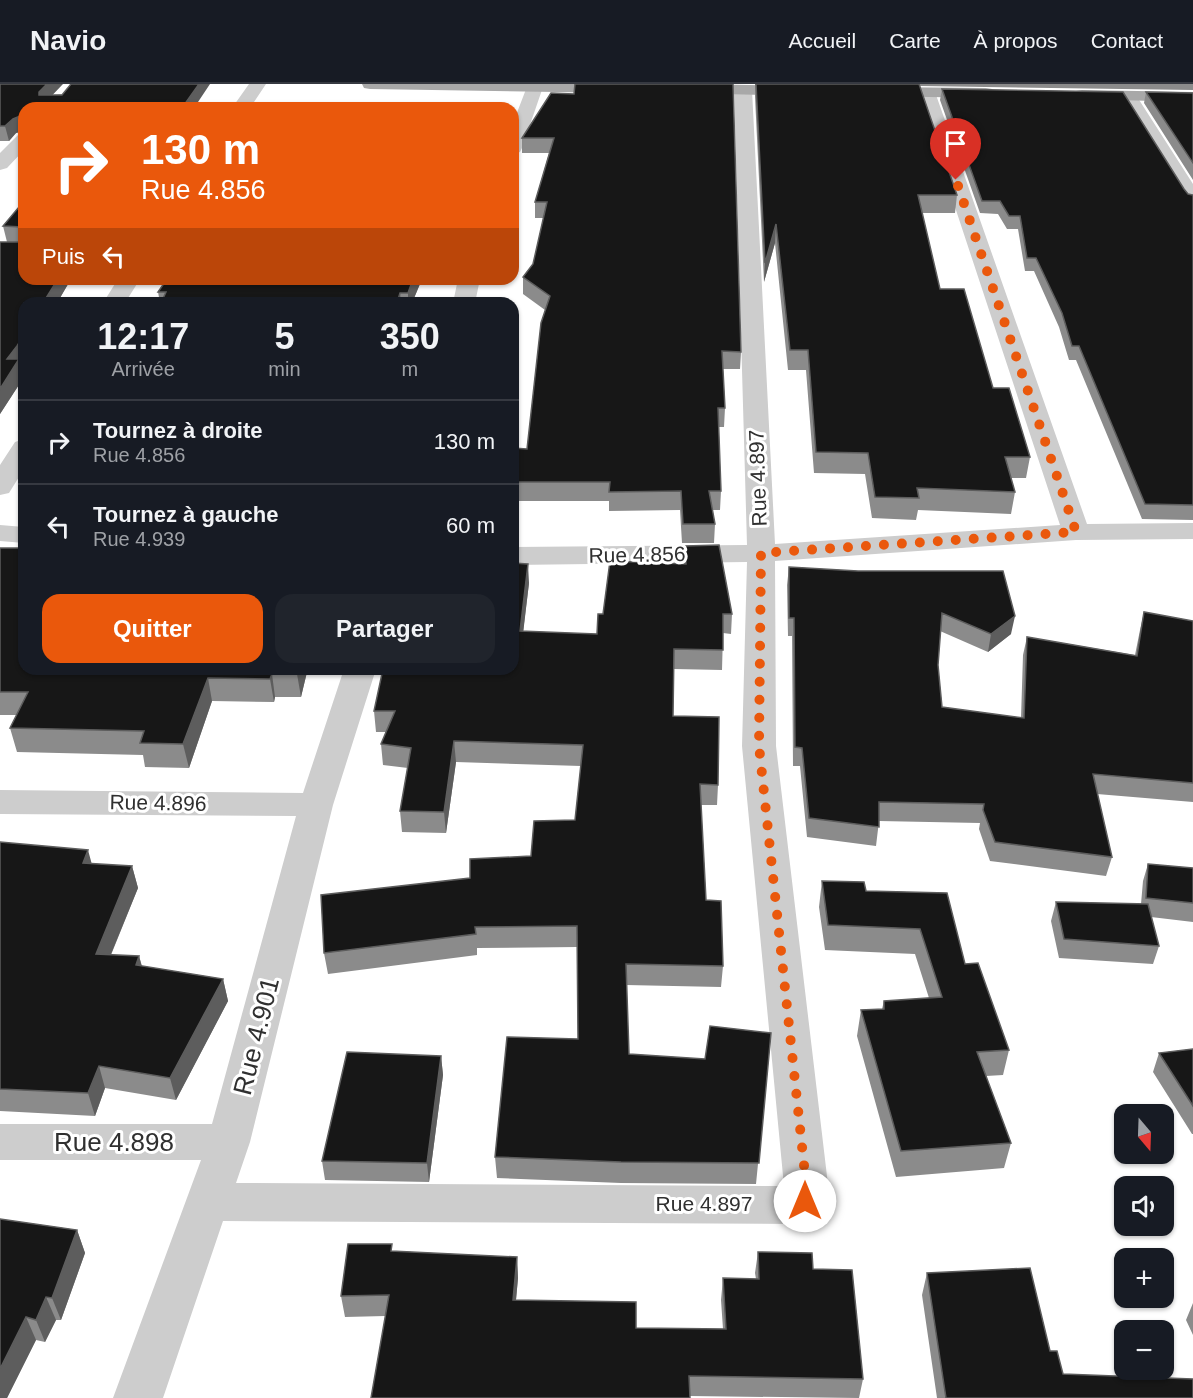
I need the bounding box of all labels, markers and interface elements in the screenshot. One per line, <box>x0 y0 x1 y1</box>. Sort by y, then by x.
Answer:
text: Navio <box>30 25 106 56</box>
text: Accueil <box>789 29 856 52</box>
text: Carte <box>889 29 941 52</box>
text: À propos <box>974 29 1058 52</box>
text: Contact <box>1091 29 1163 52</box>
pin <box>930 118 981 180</box>
icon: right <box>42 126 120 204</box>
text: 130 m <box>141 126 260 173</box>
icon: arrive <box>939 127 972 160</box>
text: Rue 4.856 <box>141 175 266 205</box>
icon: left <box>97 240 130 273</box>
text: Puis <box>42 244 85 269</box>
text: 12:17 <box>97 316 189 357</box>
text: 5 <box>274 316 294 357</box>
text: 350 <box>380 316 440 357</box>
text: Arrivée <box>112 358 175 380</box>
text: min <box>268 358 301 380</box>
text: m <box>401 358 418 380</box>
text: Tournez à droite <box>93 418 263 443</box>
icon: right <box>42 426 75 459</box>
text: 130 m <box>434 429 495 454</box>
street label: Rue 4.897 <box>744 429 771 527</box>
text: Rue 4.856 <box>93 444 185 466</box>
text: Tournez à gauche <box>93 502 278 527</box>
icon: left <box>42 510 75 543</box>
text: 60 m <box>446 513 495 538</box>
text: Rue 4.939 <box>93 528 185 550</box>
street label: Rue 4.856 <box>588 542 686 567</box>
button: Quitter <box>42 594 263 663</box>
button: Partager <box>275 594 495 663</box>
street label: Rue 4.896 <box>109 790 207 815</box>
street label: Rue 4.901 <box>227 974 285 1098</box>
north arrow <box>1114 1104 1174 1164</box>
map controls <box>1114 1104 1174 1380</box>
street label: Rue 4.898 <box>54 1127 174 1157</box>
position arrow <box>773 1169 837 1233</box>
button: sound <box>1114 1176 1174 1236</box>
street label: Rue 4.897 <box>656 1192 752 1215</box>
button: + <box>1114 1248 1174 1308</box>
button: − <box>1114 1320 1174 1380</box>

